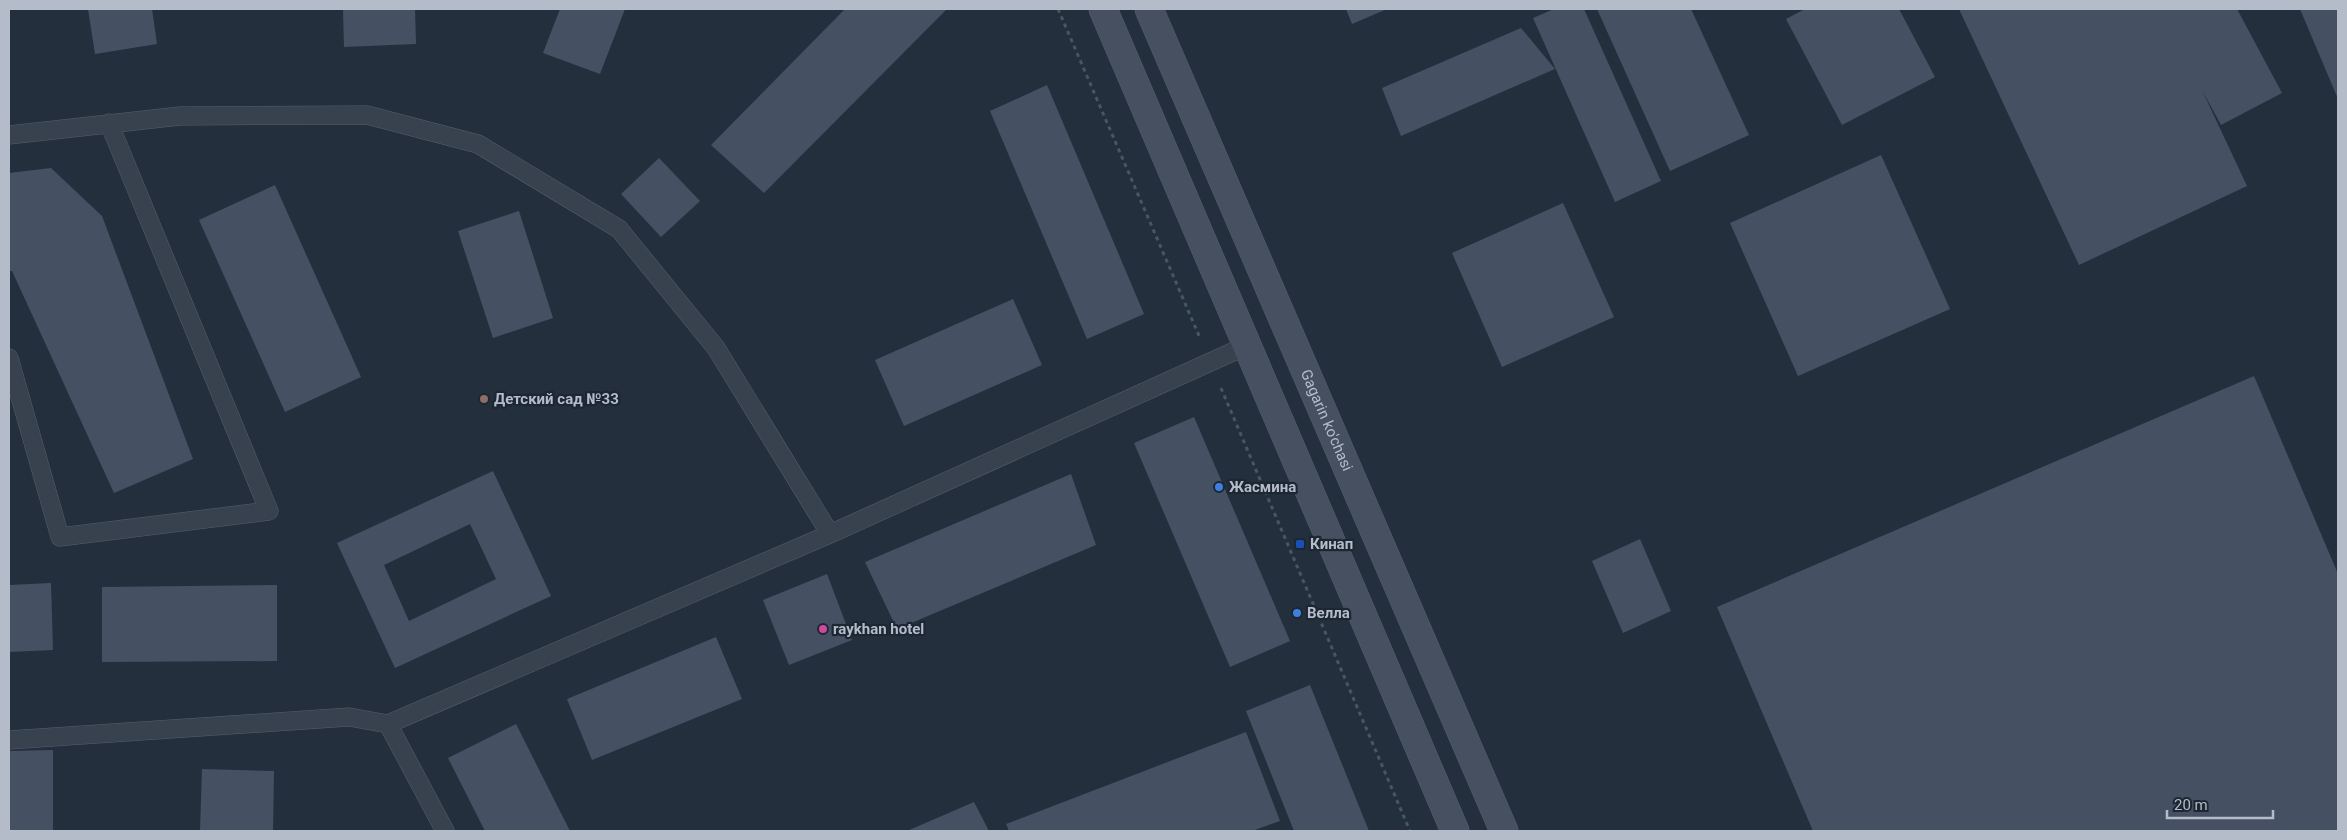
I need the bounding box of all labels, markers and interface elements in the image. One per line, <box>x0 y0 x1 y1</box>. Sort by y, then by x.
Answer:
street label: Gagarin ko'chasi <box>1297 367 1356 474</box>
place label: Детский сад №33 <box>494 390 619 408</box>
marker: Детский сад №33 <box>478 393 490 405</box>
place label: Жасмина <box>1229 478 1296 496</box>
marker: Жасмина <box>1213 481 1225 493</box>
place label: Кинап <box>1310 535 1353 553</box>
marker: Кинап <box>1294 538 1306 550</box>
place label: Велла <box>1307 604 1350 622</box>
marker: Велла <box>1291 607 1303 619</box>
place label: raykhan hotel <box>833 620 924 638</box>
marker: raykhan hotel <box>817 623 829 635</box>
scale bar <box>2167 788 2273 820</box>
text: 20 m <box>2174 796 2208 814</box>

